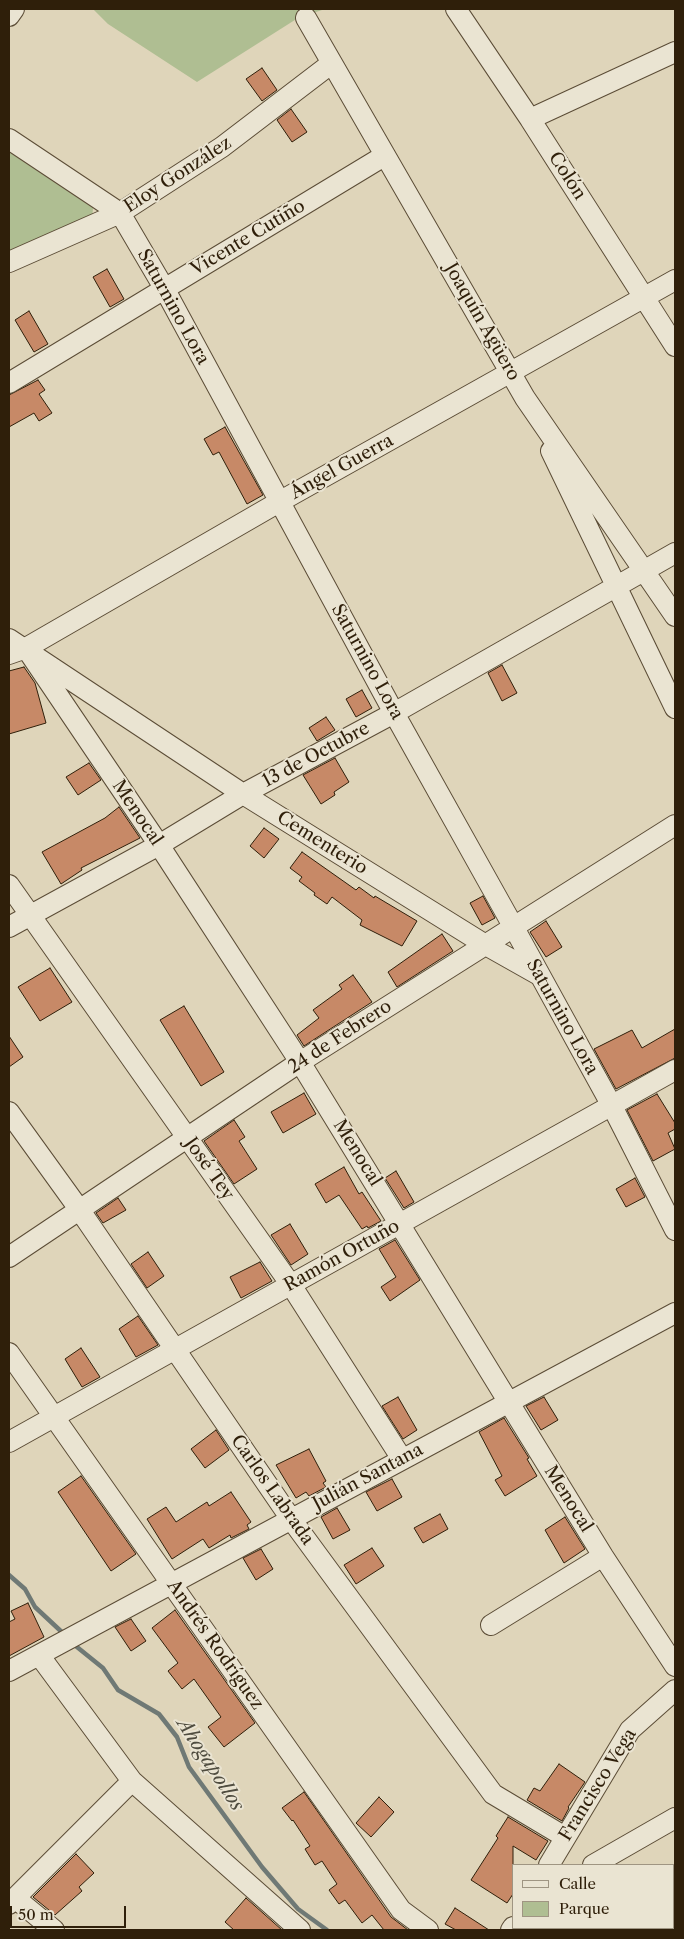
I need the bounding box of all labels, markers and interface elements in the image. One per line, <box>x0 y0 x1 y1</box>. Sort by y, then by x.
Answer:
street label: Eloy González <box>120 132 236 218</box>
street label: Colón <box>544 148 590 204</box>
street label: Vicente Cutiño <box>187 195 309 281</box>
street label: Saturnino Lora <box>132 245 214 369</box>
street label: Joaquín Agüero <box>440 259 524 385</box>
street label: Ángel Guerra <box>287 430 397 504</box>
street label: Saturnino Lora <box>326 600 408 724</box>
street label: 13 de Octubre <box>259 718 373 792</box>
street label: Menocal <box>107 776 167 850</box>
street label: Cementerio <box>273 807 371 879</box>
street label: Saturnino Lora <box>521 955 603 1079</box>
street label: 24 de Febrero <box>284 996 396 1078</box>
street label: Menocal <box>328 1116 386 1190</box>
street label: José Tey <box>180 1134 238 1204</box>
street label: Ramón Ortuño <box>281 1215 403 1297</box>
street label: Carlos Labrada <box>226 1431 318 1549</box>
street label: Julián Santana <box>309 1439 427 1515</box>
street label: Menocal <box>539 1462 597 1536</box>
street label: Andrés Rodríguez <box>162 1576 268 1714</box>
water label: Ahogapollos <box>171 1714 249 1816</box>
street label: Francisco Vega <box>555 1725 641 1845</box>
legend <box>512 1864 674 1929</box>
text: Calle <box>559 1874 596 1893</box>
scale bar <box>12 1896 129 1928</box>
text: Parque <box>559 1899 609 1918</box>
text: 50 m <box>18 1905 54 1924</box>

